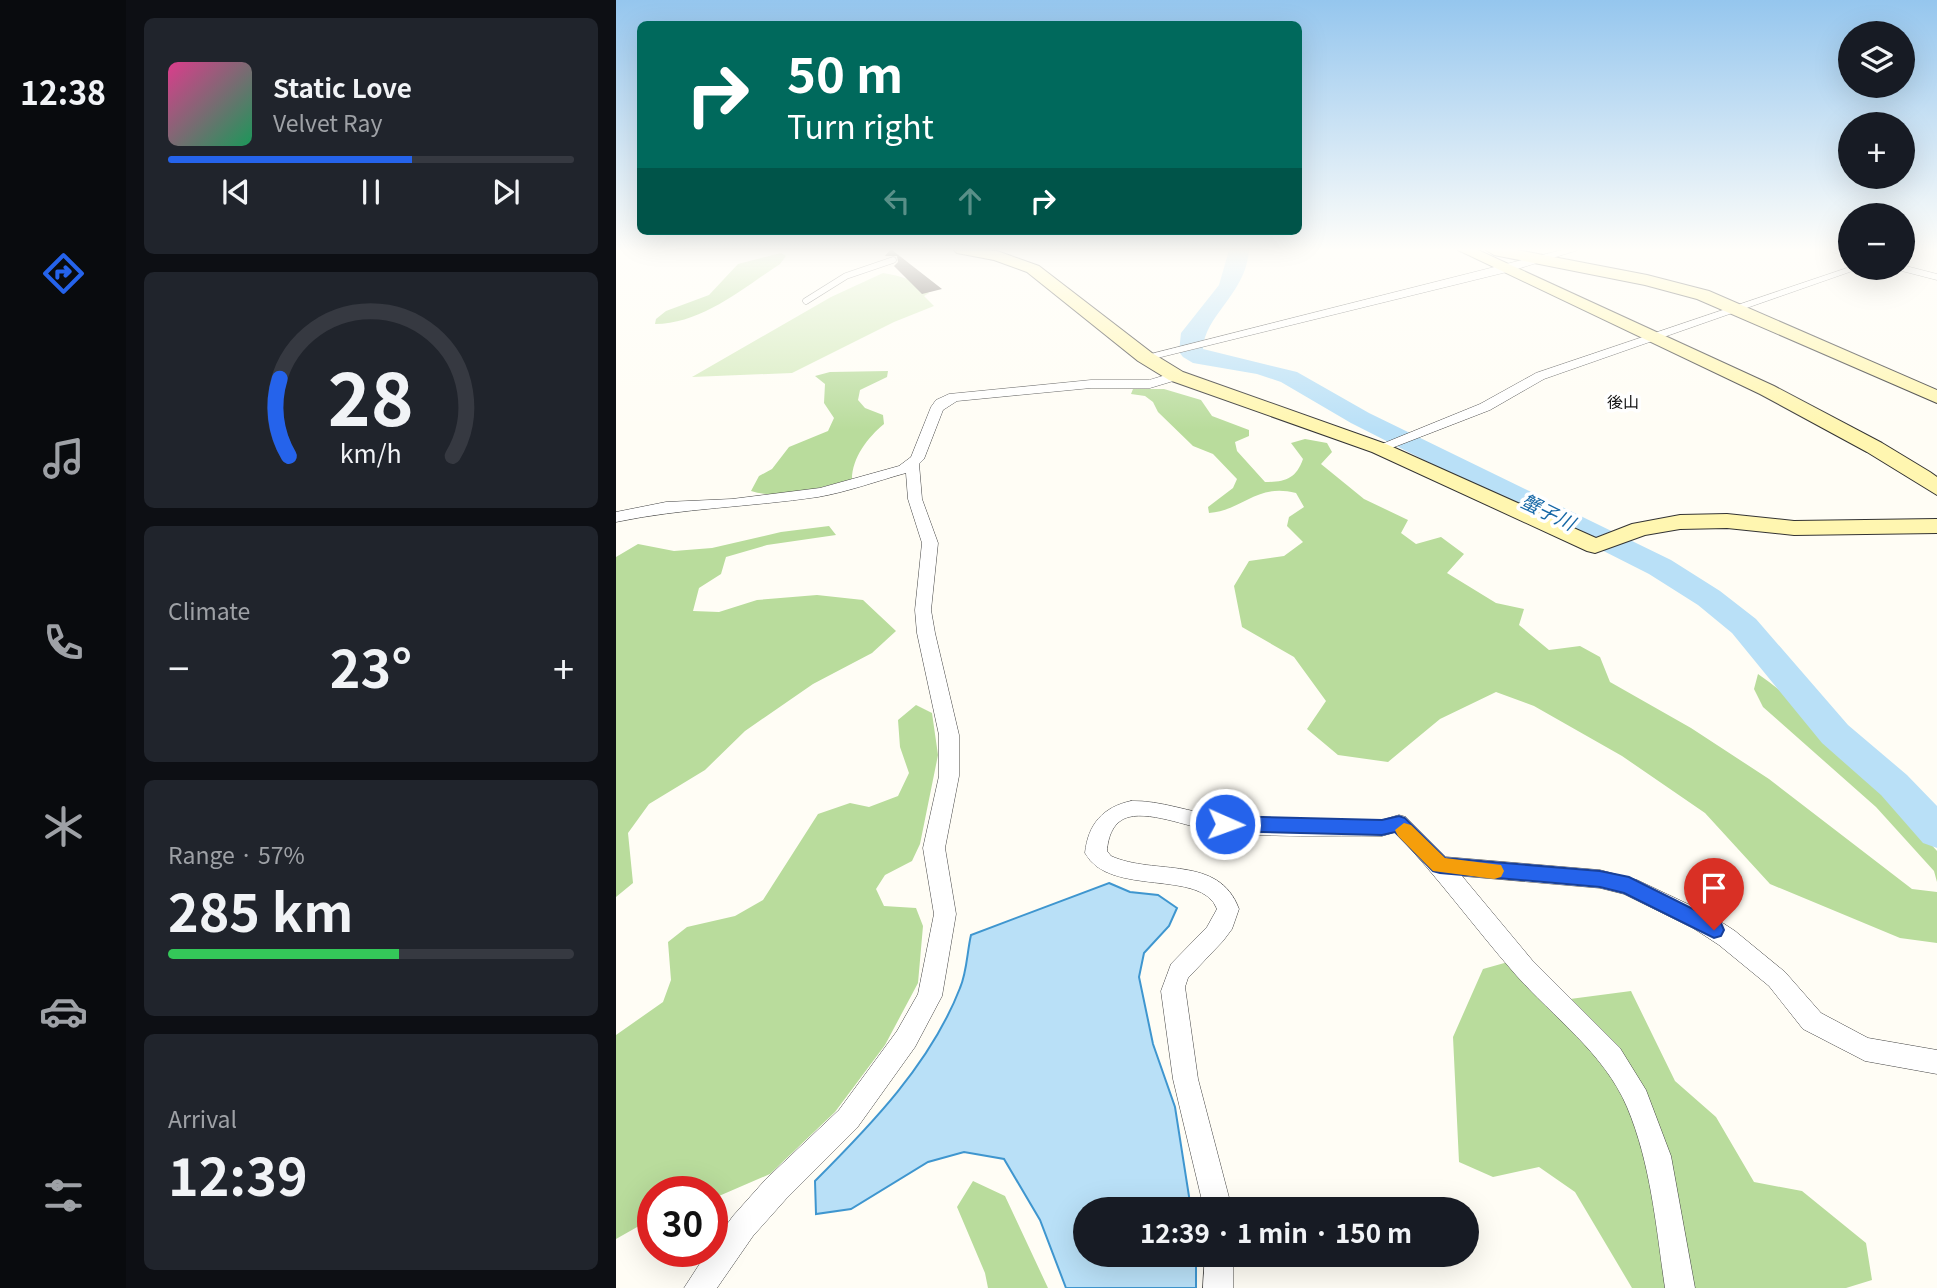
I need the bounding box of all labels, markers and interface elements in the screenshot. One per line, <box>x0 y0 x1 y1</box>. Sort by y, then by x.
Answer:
map controls <box>1838 21 1915 280</box>
button: layers <box>1838 21 1915 98</box>
text: 50 m <box>787 36 903 107</box>
icon: right <box>672 49 763 140</box>
text: 12:38 <box>20 68 106 114</box>
text: Static Love <box>273 68 412 105</box>
text: Turn right <box>787 102 934 148</box>
text: Velvet Ray <box>273 105 383 139</box>
button: + <box>1838 112 1915 189</box>
icon: previous <box>217 173 255 211</box>
icon: pause <box>352 173 390 211</box>
icon: next <box>487 173 525 211</box>
icon: left <box>878 182 916 220</box>
icon: ahead <box>951 182 989 220</box>
icon: right <box>1024 182 1062 220</box>
button: − <box>1838 203 1915 280</box>
icon: directions <box>39 249 88 298</box>
text: 28 <box>328 342 414 447</box>
district label: 後山 <box>1607 389 1639 413</box>
icon: music <box>39 434 88 483</box>
text: km/h <box>340 434 402 470</box>
water label: 蟹子川 <box>1517 486 1582 536</box>
text: Climate <box>168 593 250 627</box>
icon: phone <box>39 618 88 667</box>
text: 23° <box>330 628 412 703</box>
text: − <box>168 639 189 694</box>
text: + <box>553 639 574 694</box>
position arrow <box>1188 787 1262 861</box>
icon: climate <box>39 802 88 851</box>
text: Range · 57% <box>168 837 305 871</box>
pin <box>1684 858 1744 930</box>
icon: arrive <box>1695 869 1733 907</box>
text: 285 km <box>168 872 353 947</box>
icon: car <box>39 987 88 1036</box>
text: Arrival <box>168 1101 237 1135</box>
text: 12:39 <box>168 1136 308 1211</box>
icon: filters <box>39 1171 88 1220</box>
speed limit sign: 30 <box>637 1176 728 1267</box>
text: 12:39 · 1 min · 150 m <box>1140 1213 1412 1250</box>

